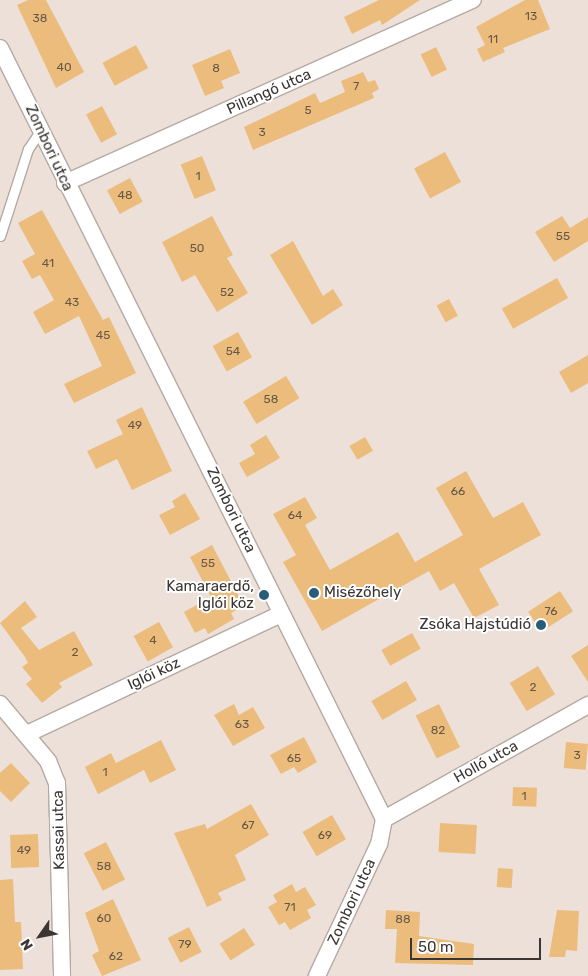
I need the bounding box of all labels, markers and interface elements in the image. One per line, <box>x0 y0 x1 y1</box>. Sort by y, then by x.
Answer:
house number: 13 <box>525 10 537 24</box>
house number: 38 <box>33 12 47 26</box>
house number: 11 <box>488 33 498 47</box>
house number: 40 <box>56 61 72 75</box>
house number: 8 <box>212 62 220 76</box>
street label: Pillangó utca <box>224 65 314 119</box>
house number: 7 <box>353 80 359 94</box>
street label: Zombori utca <box>21 102 77 194</box>
house number: 5 <box>304 104 312 118</box>
house number: 3 <box>258 126 266 140</box>
house number: 1 <box>195 170 201 184</box>
house number: 48 <box>117 189 133 203</box>
house number: 55 <box>556 230 570 244</box>
house number: 50 <box>190 242 204 256</box>
house number: 41 <box>42 257 54 271</box>
house number: 52 <box>220 286 234 300</box>
house number: 43 <box>65 296 79 310</box>
house number: 45 <box>96 329 110 343</box>
house number: 54 <box>226 345 240 359</box>
house number: 58 <box>264 393 278 407</box>
house number: 49 <box>128 419 142 433</box>
street label: Zombori utca <box>203 464 259 556</box>
house number: 66 <box>451 485 465 499</box>
house number: 64 <box>288 509 302 523</box>
house number: 55 <box>201 557 215 571</box>
place label: Kamaraerdő, Iglói köz <box>166 577 254 612</box>
place label: Misézőhely <box>324 584 401 602</box>
marker: Misézőhely <box>308 587 320 599</box>
marker: Kamaraerdő, Iglói köz <box>258 589 270 601</box>
house number: 76 <box>544 605 558 619</box>
place label: Zsóka Hajstúdió <box>420 616 531 634</box>
marker: Zsóka Hajstúdió <box>535 619 547 631</box>
house number: 4 <box>149 634 157 648</box>
house number: 2 <box>71 646 79 660</box>
street label: Iglói köz <box>125 654 183 694</box>
house number: 2 <box>529 681 537 695</box>
house number: 63 <box>235 718 249 732</box>
house number: 82 <box>431 724 445 738</box>
street label: Holló utca <box>451 737 521 787</box>
house number: 3 <box>573 749 581 763</box>
house number: 65 <box>287 752 301 766</box>
house number: 1 <box>102 766 108 780</box>
street label: Kassai utca <box>49 790 69 870</box>
house number: 1 <box>521 790 527 804</box>
house number: 67 <box>241 819 255 833</box>
house number: 69 <box>318 829 332 843</box>
house number: 49 <box>17 844 31 858</box>
street label: Zombori utca <box>324 856 380 948</box>
house number: 58 <box>97 860 111 874</box>
house number: 71 <box>284 901 296 915</box>
north arrow <box>15 911 65 961</box>
house number: 60 <box>97 912 111 926</box>
house number: 88 <box>395 913 411 927</box>
scale bar <box>413 928 544 960</box>
text: N <box>17 936 37 953</box>
house number: 79 <box>178 938 192 952</box>
text: 50 m <box>418 938 453 956</box>
house number: 62 <box>109 950 123 964</box>

